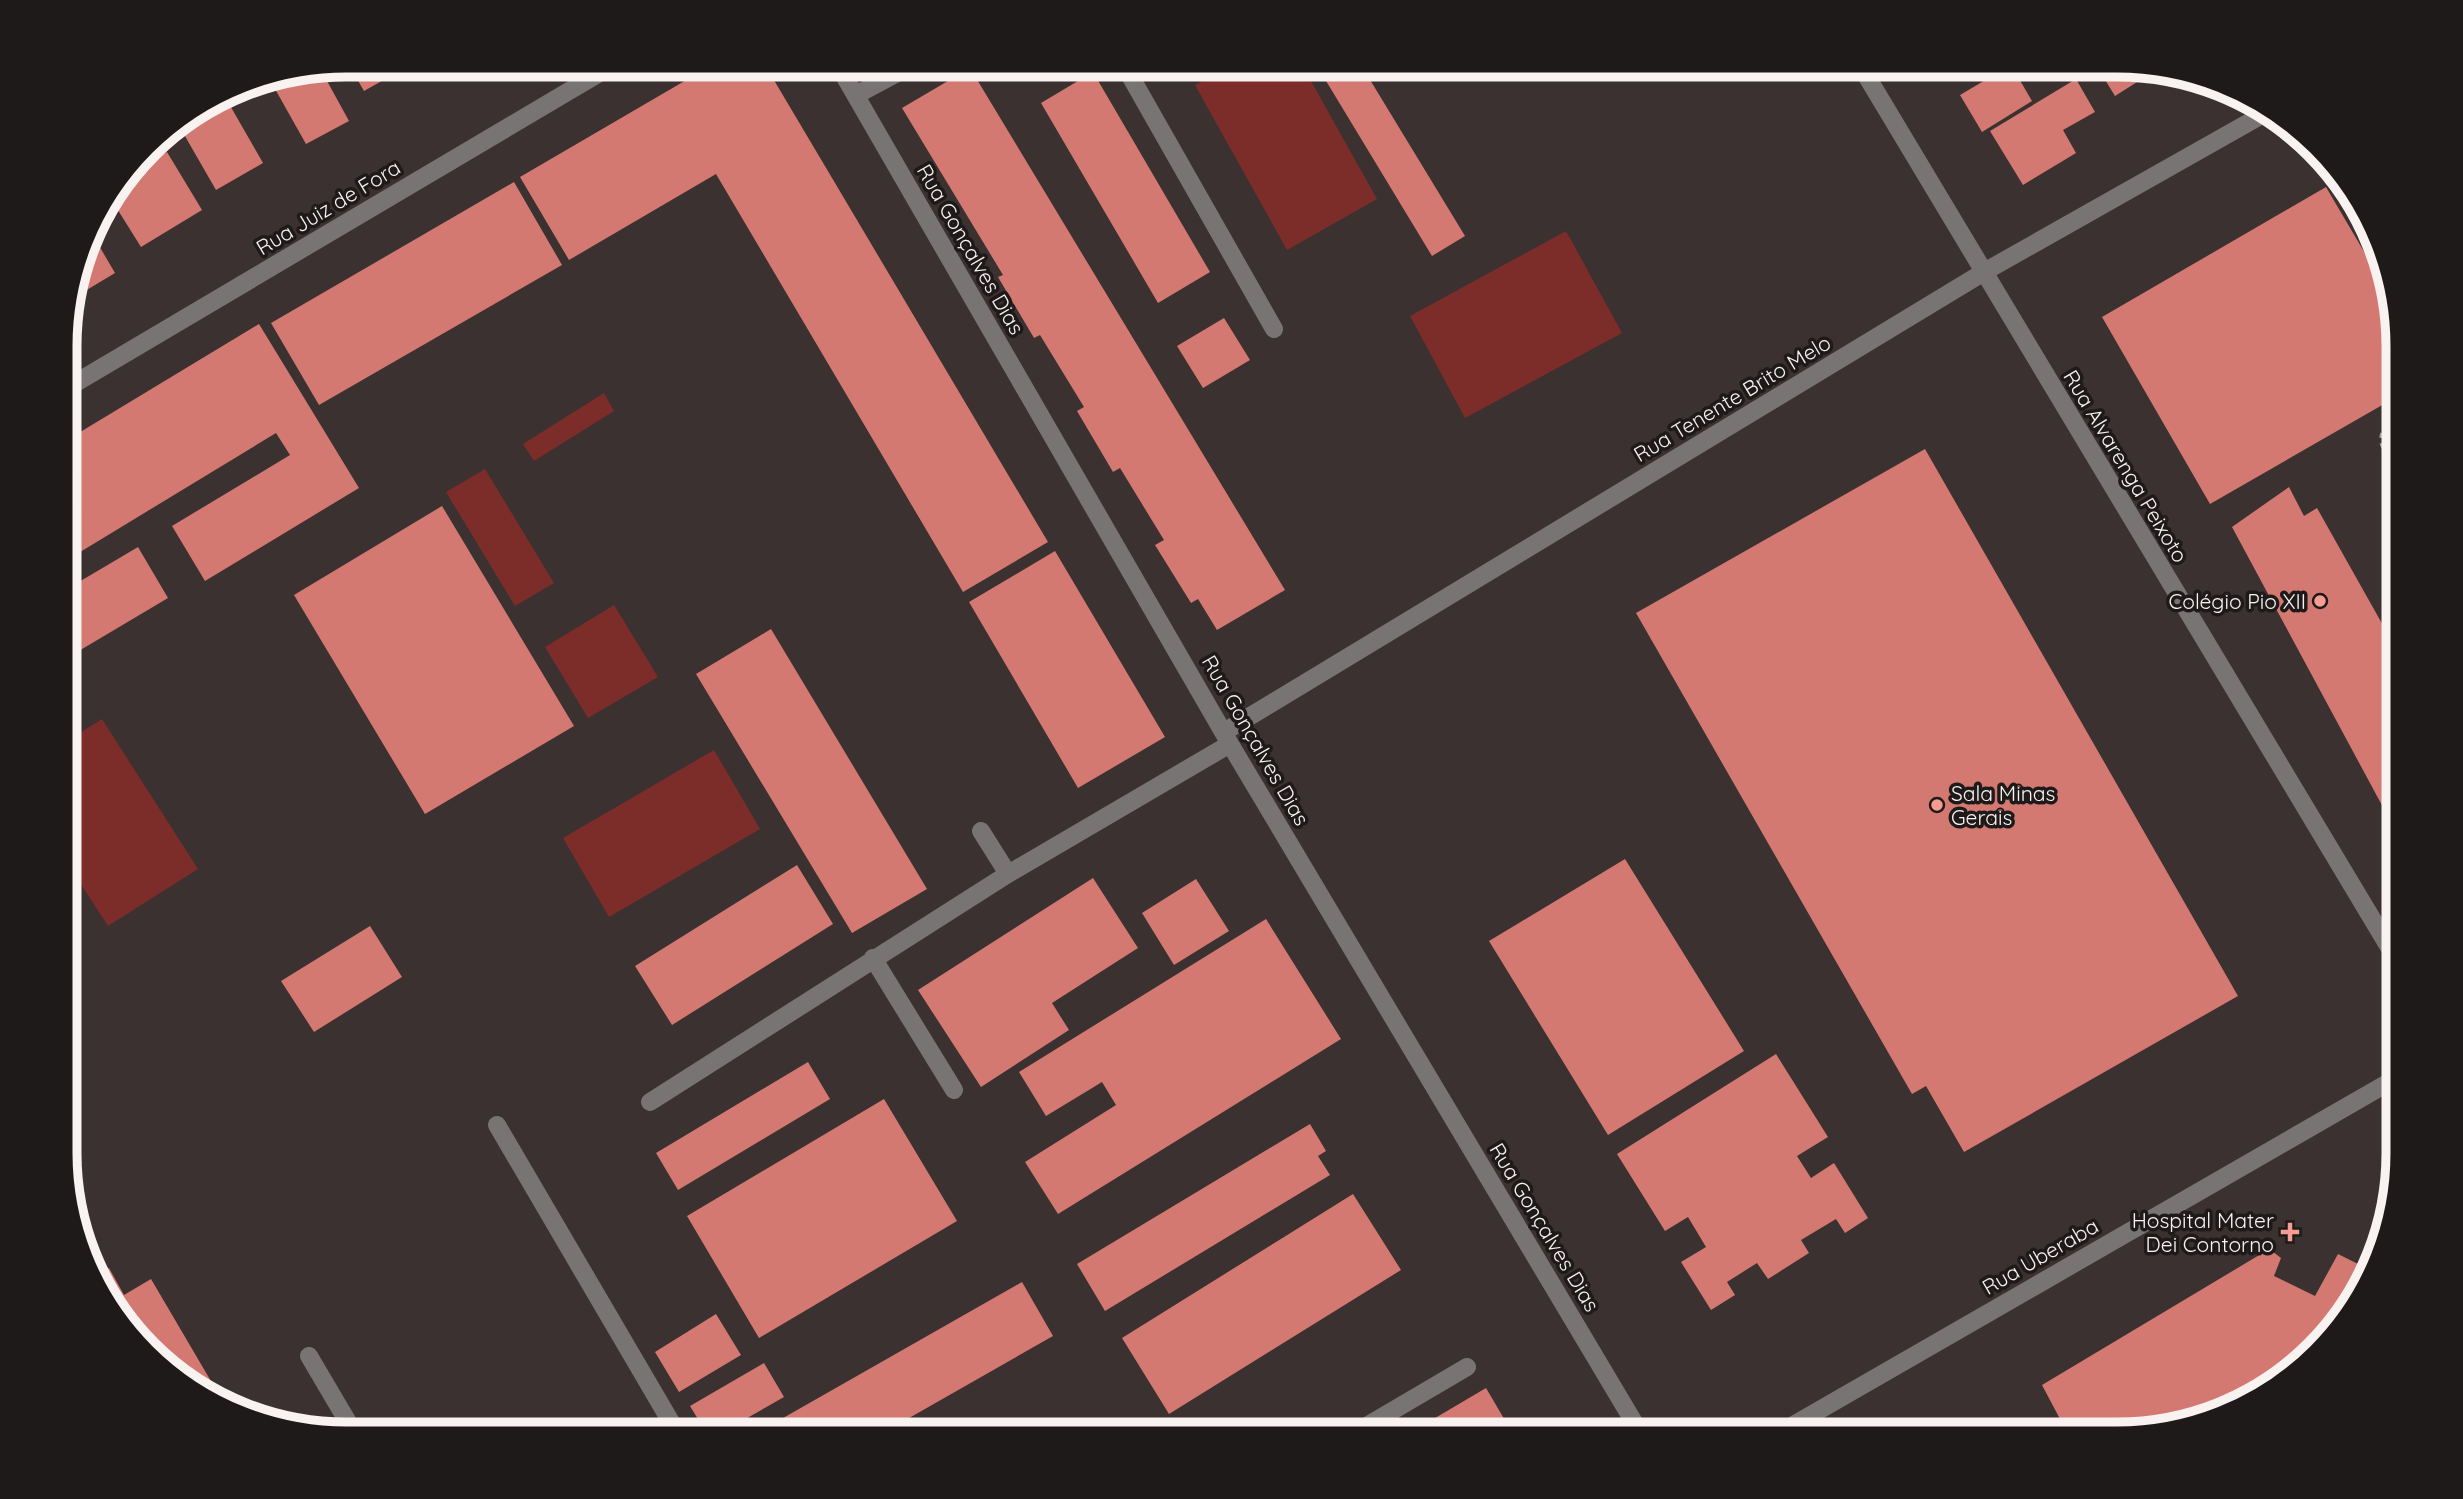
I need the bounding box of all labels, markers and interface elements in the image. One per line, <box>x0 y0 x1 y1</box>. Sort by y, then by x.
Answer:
street label: Rua Juiz de Fora <box>251 154 405 260</box>
street label: Rua Gonçalves Dias <box>912 159 1030 339</box>
street label: Rua Tenente Brito Melo <box>1629 329 1835 467</box>
street label: Rua Alvarenga Peixoto <box>2058 365 2194 567</box>
place label: Colégio Pio XII <box>2169 588 2306 614</box>
marker: Colégio Pio XII <box>2312 593 2328 609</box>
street label: Rua Gonçalves Dias <box>1197 650 1315 830</box>
place label: Sala Minas Gerais <box>1951 780 2055 830</box>
marker: Sala Minas Gerais <box>1929 797 1945 813</box>
street label: Rua Gonçalves Dias <box>1484 1138 1606 1316</box>
place label: Hospital Mater Dei Contorno <box>2132 1207 2274 1257</box>
street label: Rua Uberaba <box>1977 1212 2103 1300</box>
marker: Hospital Mater Dei Contorno <box>2280 1222 2300 1242</box>

